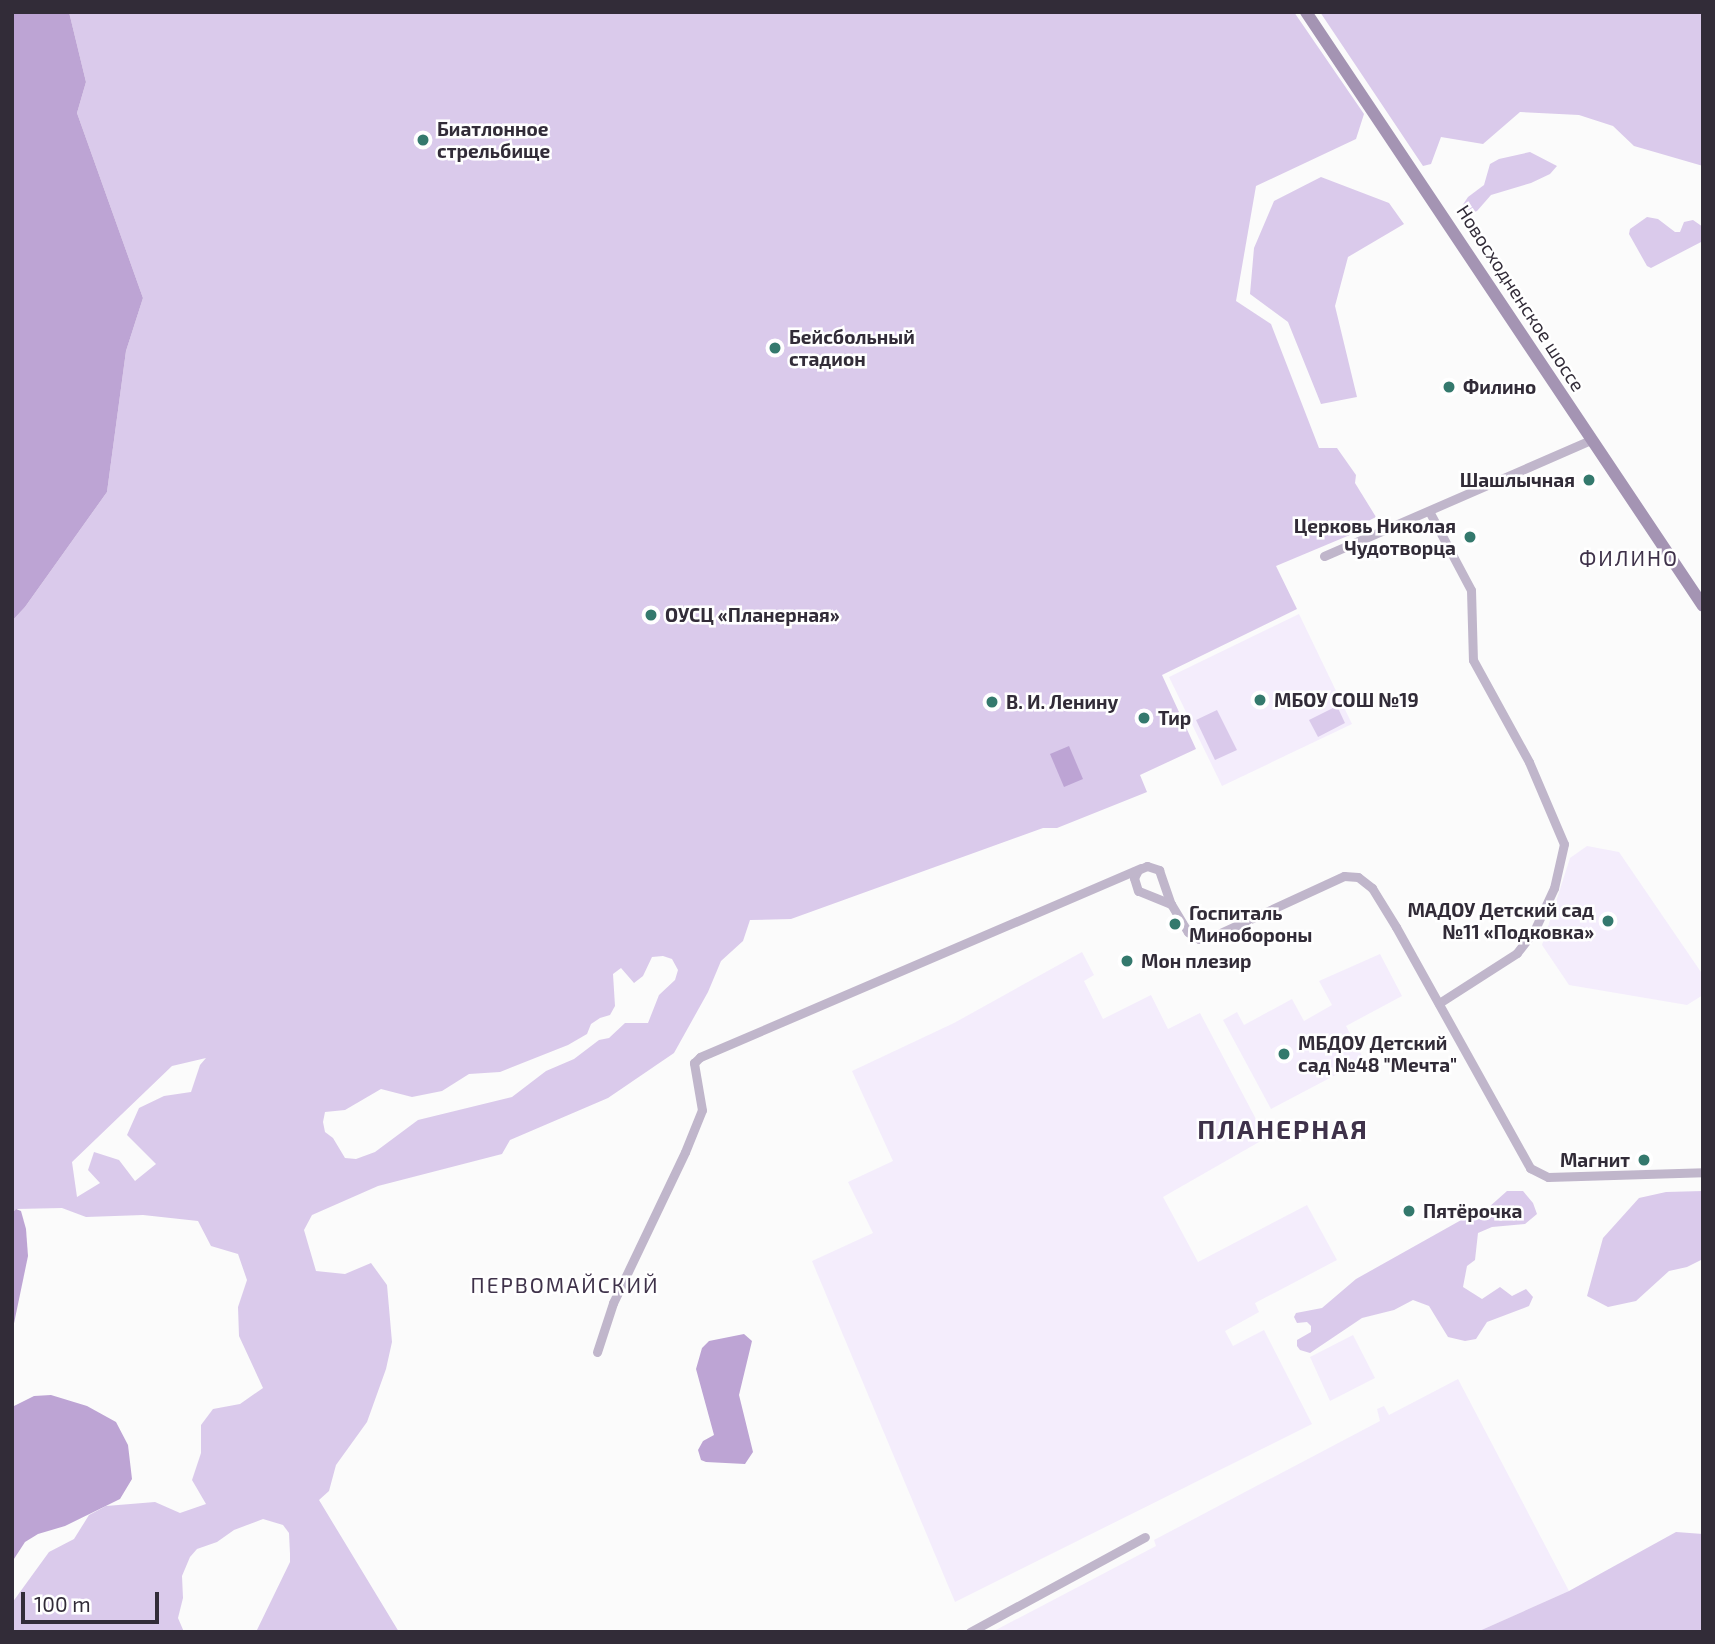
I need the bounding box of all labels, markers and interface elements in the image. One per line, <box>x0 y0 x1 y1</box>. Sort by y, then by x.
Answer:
place label: Биатлонное стрельбище <box>437 118 550 162</box>
marker: Биатлонное стрельбище <box>415 132 431 148</box>
street label: Новосходненское шоссе <box>1452 200 1590 396</box>
place label: Бейсбольный стадион <box>789 326 915 370</box>
marker: Бейсбольный стадион <box>767 340 783 356</box>
place label: Филино <box>1463 376 1536 398</box>
marker: Филино <box>1441 379 1457 395</box>
place label: Шашлычная <box>1460 469 1575 491</box>
marker: Шашлычная <box>1581 472 1597 488</box>
place label: Церковь Николая Чудотворца <box>1294 515 1456 559</box>
marker: Церковь Николая Чудотворца <box>1462 529 1478 545</box>
district label: ФИЛИНО <box>1580 545 1678 571</box>
place label: ОУСЦ «Планерная» <box>665 604 840 626</box>
marker: ОУСЦ «Планерная» <box>643 607 659 623</box>
place label: МБОУ СОШ №19 <box>1274 689 1419 711</box>
place label: В. И. Ленину <box>1006 691 1118 713</box>
marker: МБОУ СОШ №19 <box>1252 692 1268 708</box>
marker: В. И. Ленину <box>984 694 1000 710</box>
place label: Тир <box>1158 707 1191 729</box>
marker: Тир <box>1136 710 1152 726</box>
place label: МАДОУ Детский сад №11 «Подковка» <box>1407 899 1594 943</box>
place label: Госпиталь Минобороны <box>1189 902 1312 946</box>
marker: МАДОУ Детский сад №11 «Подковка» <box>1600 913 1616 929</box>
marker: Госпиталь Минобороны <box>1167 916 1183 932</box>
place label: Мон плезир <box>1141 950 1251 972</box>
marker: Мон плезир <box>1119 953 1135 969</box>
place label: МБДОУ Детский сад №48 "Мечта" <box>1298 1032 1457 1076</box>
marker: МБДОУ Детский сад №48 "Мечта" <box>1276 1046 1292 1062</box>
district label: ПЛАНЕРНАЯ <box>1198 1113 1368 1145</box>
place label: Магнит <box>1560 1149 1630 1171</box>
marker: Магнит <box>1636 1152 1652 1168</box>
place label: Пятёрочка <box>1423 1200 1522 1222</box>
marker: Пятёрочка <box>1401 1203 1417 1219</box>
district label: ПЕРВОМАЙСКИЙ <box>472 1272 658 1298</box>
scale bar <box>24 1578 163 1622</box>
text: 100 m <box>34 1591 91 1616</box>

